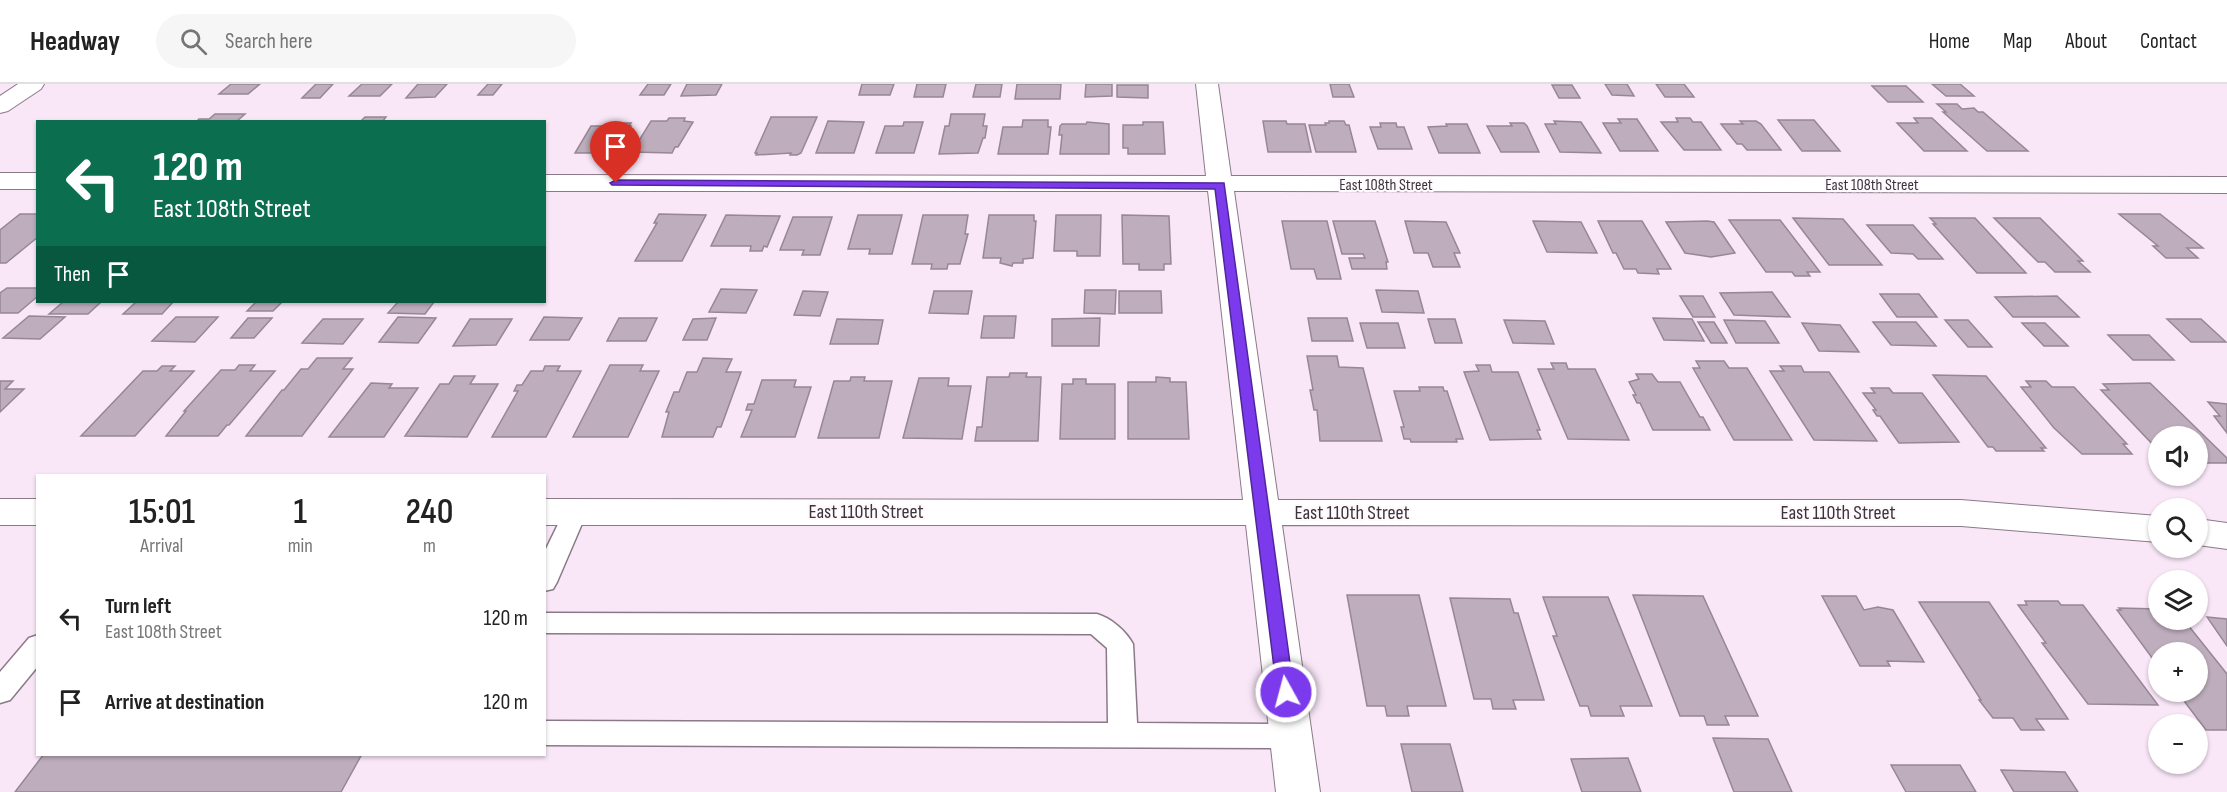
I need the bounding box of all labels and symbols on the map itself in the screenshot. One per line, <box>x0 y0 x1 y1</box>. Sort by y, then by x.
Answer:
pin <box>590 121 641 183</box>
street label: East 108th Street <box>1339 176 1433 195</box>
street label: East 108th Street <box>1825 176 1919 195</box>
street label: East 110th Street <box>808 500 924 524</box>
street label: East 110th Street <box>1294 501 1410 525</box>
street label: East 110th Street <box>1780 501 1896 525</box>
position arrow <box>1254 660 1318 724</box>

